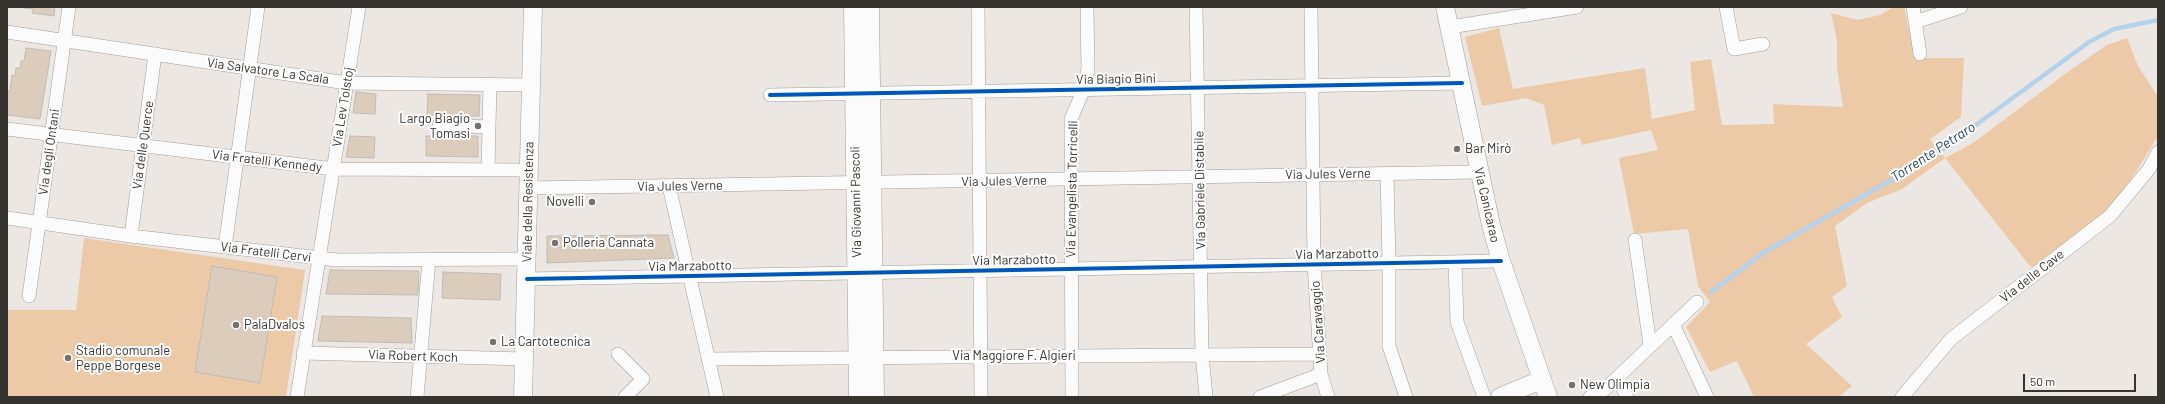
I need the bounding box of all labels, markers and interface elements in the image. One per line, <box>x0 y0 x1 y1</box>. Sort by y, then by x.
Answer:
street label: Via Salvatore La Scala <box>206 55 330 87</box>
street label: Via Lev Tolstoj <box>329 66 357 148</box>
street label: Via Biagio Bini <box>1076 71 1156 87</box>
street label: Via delle Querce <box>129 100 157 190</box>
street label: Via degli Ontani <box>35 108 63 196</box>
place label: Largo Biagio Tomasi <box>399 111 470 142</box>
water label: Torrente Petraro <box>1888 118 1978 186</box>
street label: Via Evangelista Torricelli <box>1063 120 1081 258</box>
marker: Largo Biagio Tomasi <box>473 121 483 131</box>
street label: Via Gabriele Distabile <box>1191 131 1209 249</box>
street label: Viale della Resistenza <box>519 141 537 263</box>
place label: Bar Mirò <box>1465 141 1511 157</box>
marker: Bar Mirò <box>1452 144 1462 154</box>
street label: Via Giovanni Pascoli <box>847 146 865 258</box>
street label: Via Fratelli Kennedy <box>211 147 323 175</box>
street label: Via Jules Verne <box>1285 165 1371 183</box>
street label: Via Canicarao <box>1471 166 1503 244</box>
street label: Via Jules Verne <box>961 172 1047 190</box>
street label: Via Jules Verne <box>637 177 723 195</box>
place label: Novelli <box>546 194 584 210</box>
marker: Novelli <box>587 197 597 207</box>
place label: Polleria Cannata <box>563 235 654 251</box>
marker: Polleria Cannata <box>550 238 560 248</box>
street label: Via Fratelli Cervi <box>220 239 312 265</box>
street label: Via Marzabotto <box>1295 245 1379 263</box>
street label: Via delle Cave <box>1997 246 2067 306</box>
street label: Via Marzabotto <box>972 251 1056 269</box>
street label: Via Marzabotto <box>648 257 732 275</box>
street label: Via Caravaggio <box>1307 280 1329 364</box>
place label: PalaDvalos <box>244 317 305 333</box>
marker: PalaDvalos <box>231 320 241 330</box>
place label: La Cartotecnica <box>501 334 590 350</box>
marker: La Cartotecnica <box>488 337 498 347</box>
place label: Stadio comunale Peppe Borgese <box>76 343 170 374</box>
street label: Via Robert Koch <box>368 347 458 365</box>
street label: Via Maggiore F. Algieri <box>952 348 1076 364</box>
marker: Stadio comunale Peppe Borgese <box>63 353 73 363</box>
scale bar <box>2025 366 2138 392</box>
text: 50 m <box>2030 374 2055 388</box>
place label: New Olimpia <box>1580 377 1650 393</box>
marker: New Olimpia <box>1567 380 1577 390</box>

